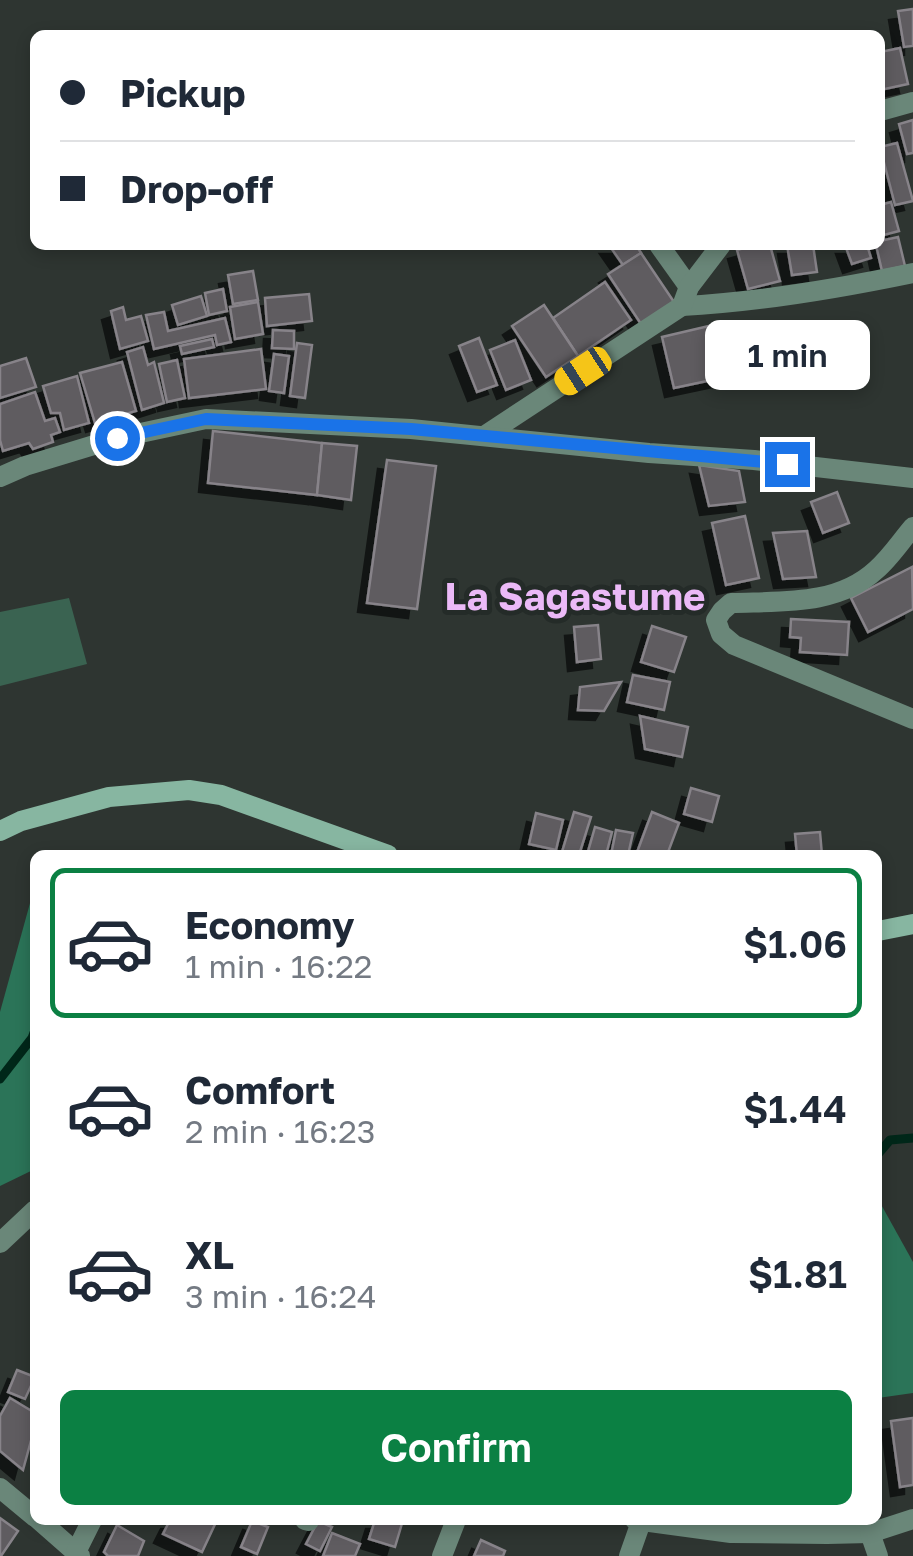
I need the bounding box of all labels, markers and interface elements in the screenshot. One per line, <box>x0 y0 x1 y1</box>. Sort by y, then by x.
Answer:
text: Pickup <box>120 70 246 115</box>
text: Drop-off <box>120 166 273 211</box>
callout: 1 min <box>704 319 870 389</box>
text: 1 min <box>747 336 828 374</box>
car <box>550 342 616 400</box>
route start <box>95 416 140 461</box>
route end <box>765 442 810 487</box>
district label: La Sagastume <box>444 573 706 619</box>
icon: car <box>65 898 155 988</box>
text: Economy <box>185 902 354 947</box>
text: $1.06 <box>743 921 847 966</box>
text: 1 min · 16:22 <box>185 947 372 985</box>
icon: car <box>65 1063 155 1153</box>
text: Comfort <box>185 1067 335 1112</box>
text: $1.44 <box>743 1086 847 1131</box>
text: 2 min · 16:23 <box>185 1112 376 1150</box>
icon: car <box>65 1228 155 1318</box>
text: XL <box>185 1232 234 1277</box>
text: $1.81 <box>748 1251 847 1296</box>
text: 3 min · 16:24 <box>185 1277 376 1315</box>
button: Confirm <box>60 1390 852 1505</box>

